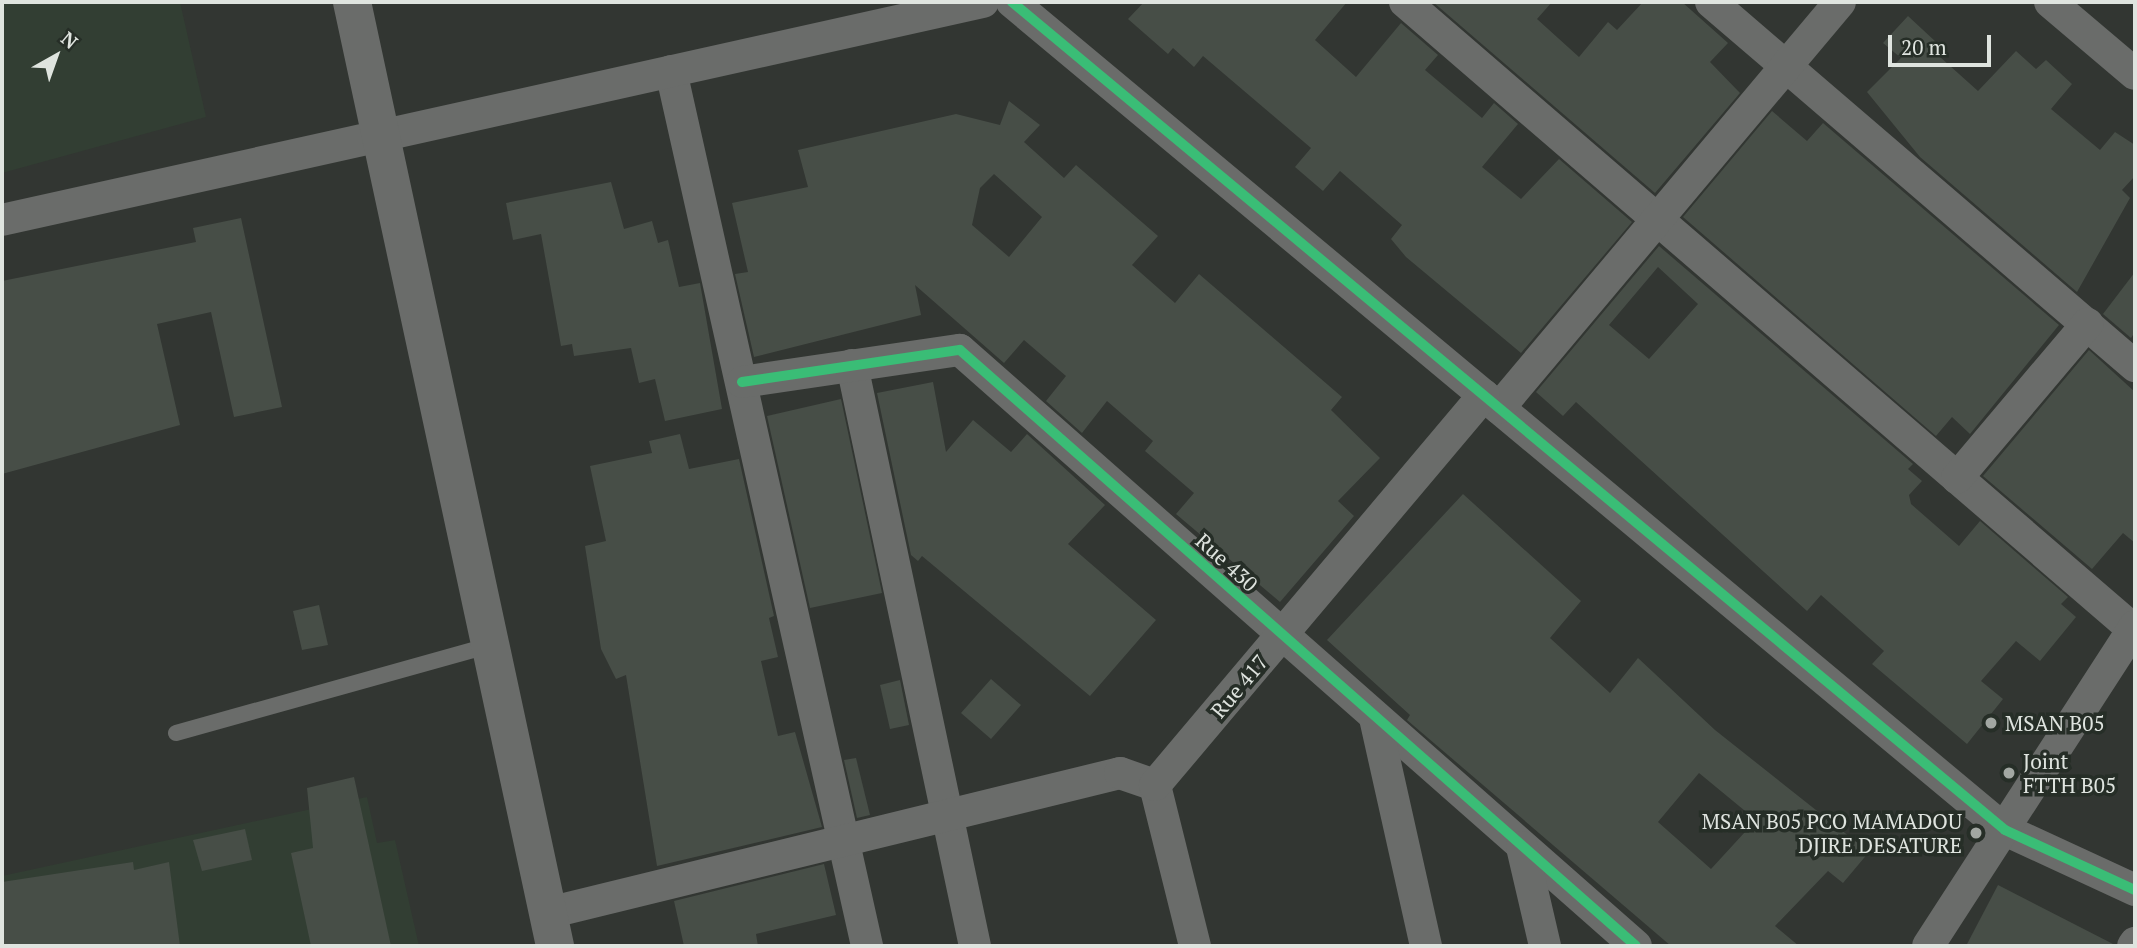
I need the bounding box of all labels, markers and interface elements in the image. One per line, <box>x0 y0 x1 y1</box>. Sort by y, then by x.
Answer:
north arrow <box>21 21 91 91</box>
scale bar <box>1892 21 1995 65</box>
text: N <box>56 25 83 54</box>
text: 20 m <box>1901 33 1947 61</box>
street label: Rue 430 <box>1191 528 1263 596</box>
street label: Rue 417 <box>1205 649 1273 723</box>
place label: MSAN B05 <box>2005 710 2105 736</box>
marker: MSAN B05 <box>1983 715 1999 731</box>
place label: Joint FTTH B05 <box>2023 748 2116 798</box>
marker: Joint FTTH B05 <box>2001 765 2017 781</box>
place label: MSAN B05 PCO MAMADOU DJIRE DESATURE <box>1702 808 1962 858</box>
marker: MSAN B05 PCO MAMADOU DJIRE DESATURE <box>1968 825 1984 841</box>

